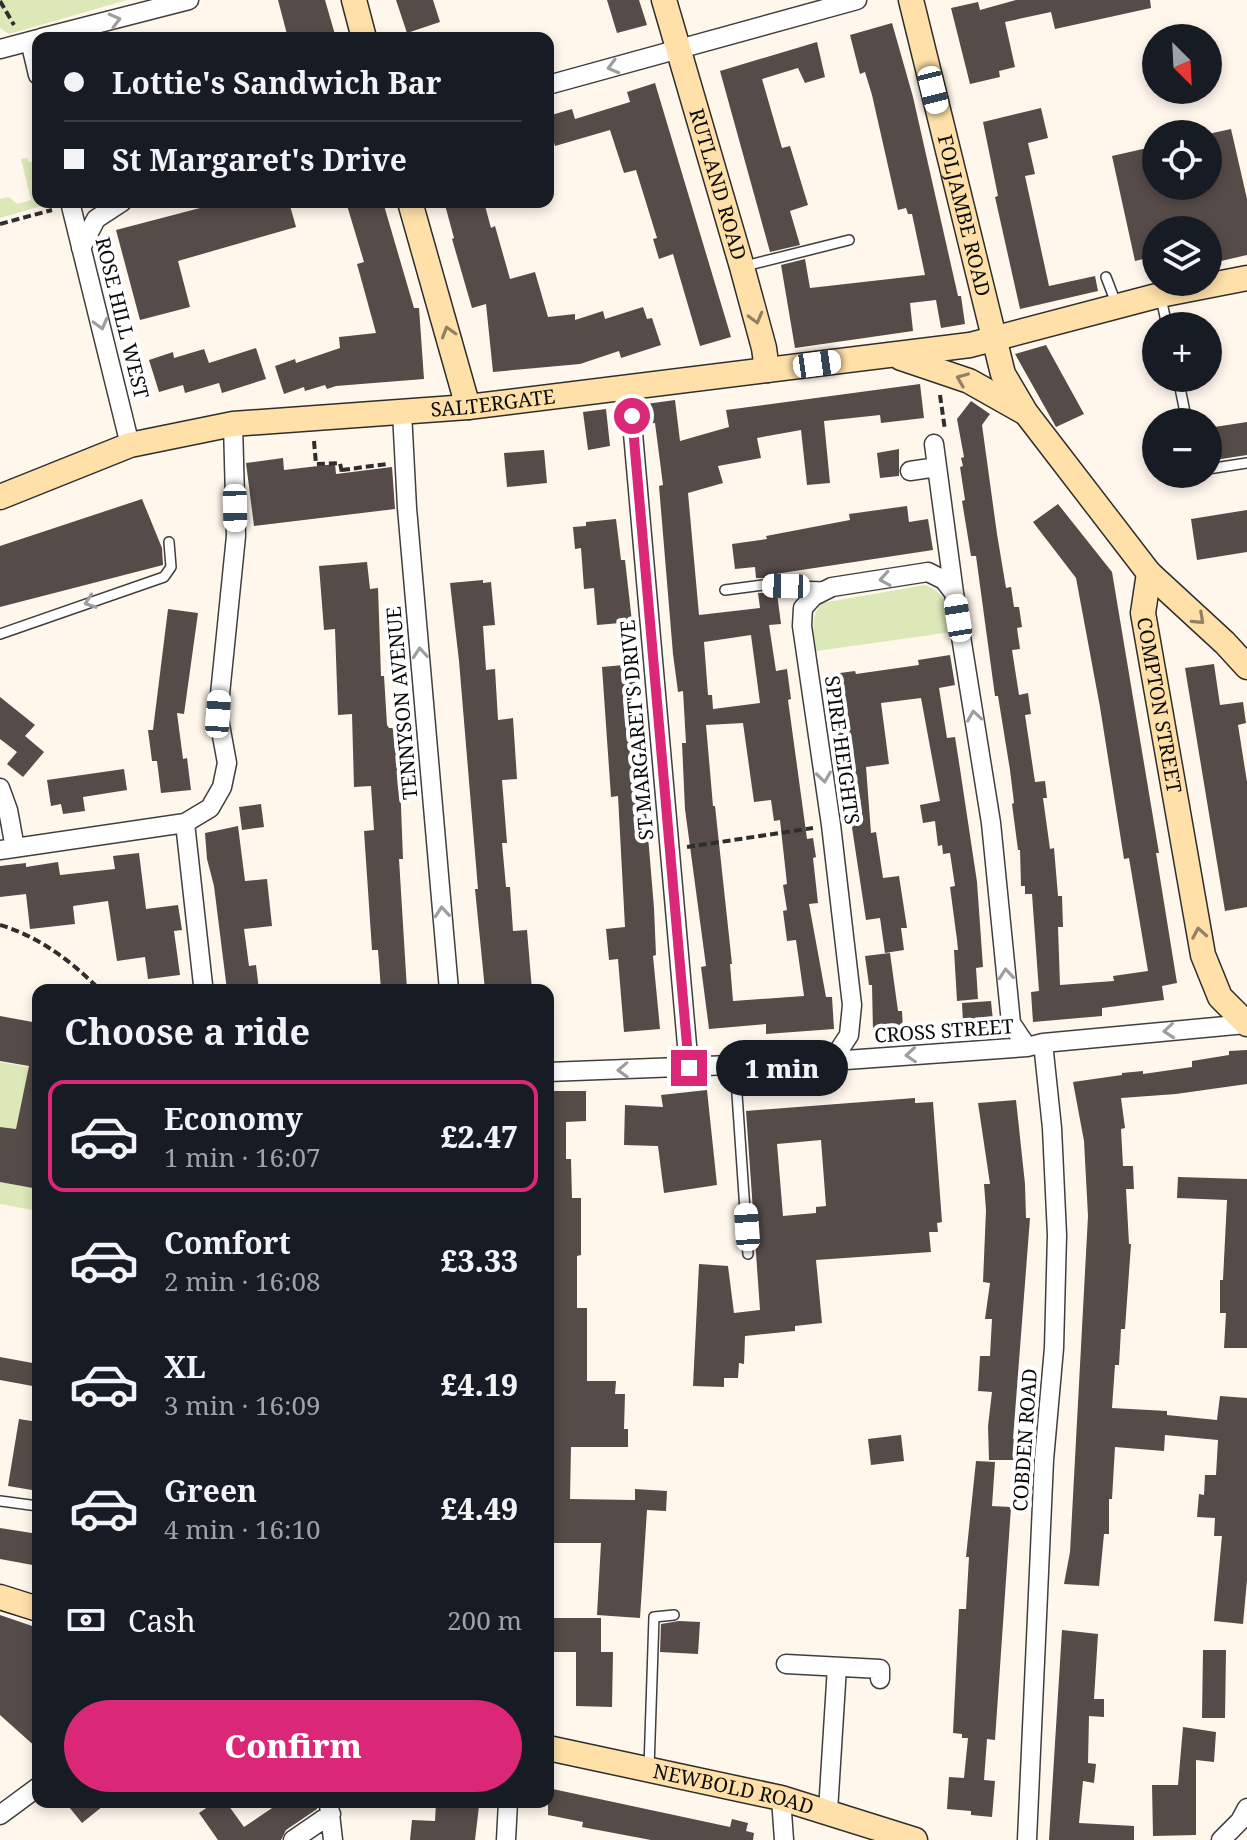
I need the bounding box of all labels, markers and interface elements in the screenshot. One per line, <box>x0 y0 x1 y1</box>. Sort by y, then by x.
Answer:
one-way arrow <box>108 12 122 29</box>
north arrow <box>1142 24 1222 104</box>
map controls <box>1142 24 1222 488</box>
one-way arrow <box>607 58 621 74</box>
text: Lottie's Sandwich Bar <box>112 62 442 103</box>
car <box>916 64 950 116</box>
street label: RUTLAND ROAD <box>683 105 753 263</box>
button: locate <box>1142 120 1222 200</box>
street label: FOLJAMBE ROAD <box>932 132 997 299</box>
text: St Margaret's Drive <box>112 139 407 180</box>
button: layers <box>1142 216 1222 296</box>
street label: ROSE HILL WEST <box>89 234 156 401</box>
one-way arrow <box>746 311 763 325</box>
button: + <box>1142 312 1222 392</box>
one-way arrow <box>91 316 108 330</box>
one-way arrow <box>441 326 457 340</box>
car <box>792 349 842 379</box>
one-way arrow <box>956 372 970 389</box>
street label: SALTERGATE <box>430 382 557 423</box>
route start <box>614 398 650 434</box>
button: − <box>1142 408 1222 488</box>
car <box>223 484 247 532</box>
one-way arrow <box>878 570 892 587</box>
car <box>762 574 810 598</box>
car <box>942 592 974 644</box>
one-way arrow <box>84 593 98 609</box>
street label: TENNYSON AVENUE <box>380 605 423 801</box>
one-way arrow <box>1190 609 1204 624</box>
street label: COMPTON STREET <box>1131 615 1188 795</box>
street label: ST MARGARET'S DRIVE <box>613 619 660 841</box>
one-way arrow <box>412 646 429 659</box>
street label: SPIRE HEIGHTS <box>819 674 866 826</box>
car <box>204 689 232 739</box>
one-way arrow <box>966 709 983 723</box>
one-way arrow <box>815 770 832 784</box>
one-way arrow <box>434 905 451 918</box>
one-way arrow <box>1191 926 1208 940</box>
one-way arrow <box>998 967 1015 980</box>
text: Choose a ride <box>64 1007 310 1056</box>
street label: CROSS STREET <box>873 1012 1015 1049</box>
one-way arrow <box>1162 1023 1175 1040</box>
callout: 1 min <box>717 1040 849 1096</box>
one-way arrow <box>904 1046 917 1063</box>
route end <box>671 1050 707 1086</box>
text: 1 min <box>745 1050 819 1086</box>
one-way arrow <box>616 1061 629 1078</box>
text: Economy <box>164 1098 303 1139</box>
icon: car <box>68 1100 140 1172</box>
text: £2.47 <box>441 1116 518 1157</box>
text: 1 min · 16:07 <box>164 1139 321 1175</box>
car <box>733 1202 761 1252</box>
text: Comfort <box>164 1222 291 1263</box>
icon: car <box>68 1224 140 1296</box>
text: £3.33 <box>441 1240 518 1281</box>
text: 2 min · 16:08 <box>164 1263 321 1299</box>
text: XL <box>164 1346 206 1387</box>
icon: car <box>68 1348 140 1420</box>
text: £4.19 <box>441 1364 518 1405</box>
street label: COBDEN ROAD <box>1006 1367 1043 1512</box>
text: 3 min · 16:09 <box>164 1387 321 1423</box>
text: Green <box>164 1470 257 1511</box>
icon: car <box>68 1472 140 1544</box>
text: £4.49 <box>441 1488 518 1529</box>
text: 4 min · 16:10 <box>164 1511 321 1547</box>
icon: cash <box>64 1598 108 1642</box>
text: Cash <box>128 1600 196 1641</box>
text: 200 m <box>447 1602 522 1638</box>
button: Confirm <box>64 1700 522 1792</box>
street label: NEWBOLD ROAD <box>651 1757 817 1821</box>

